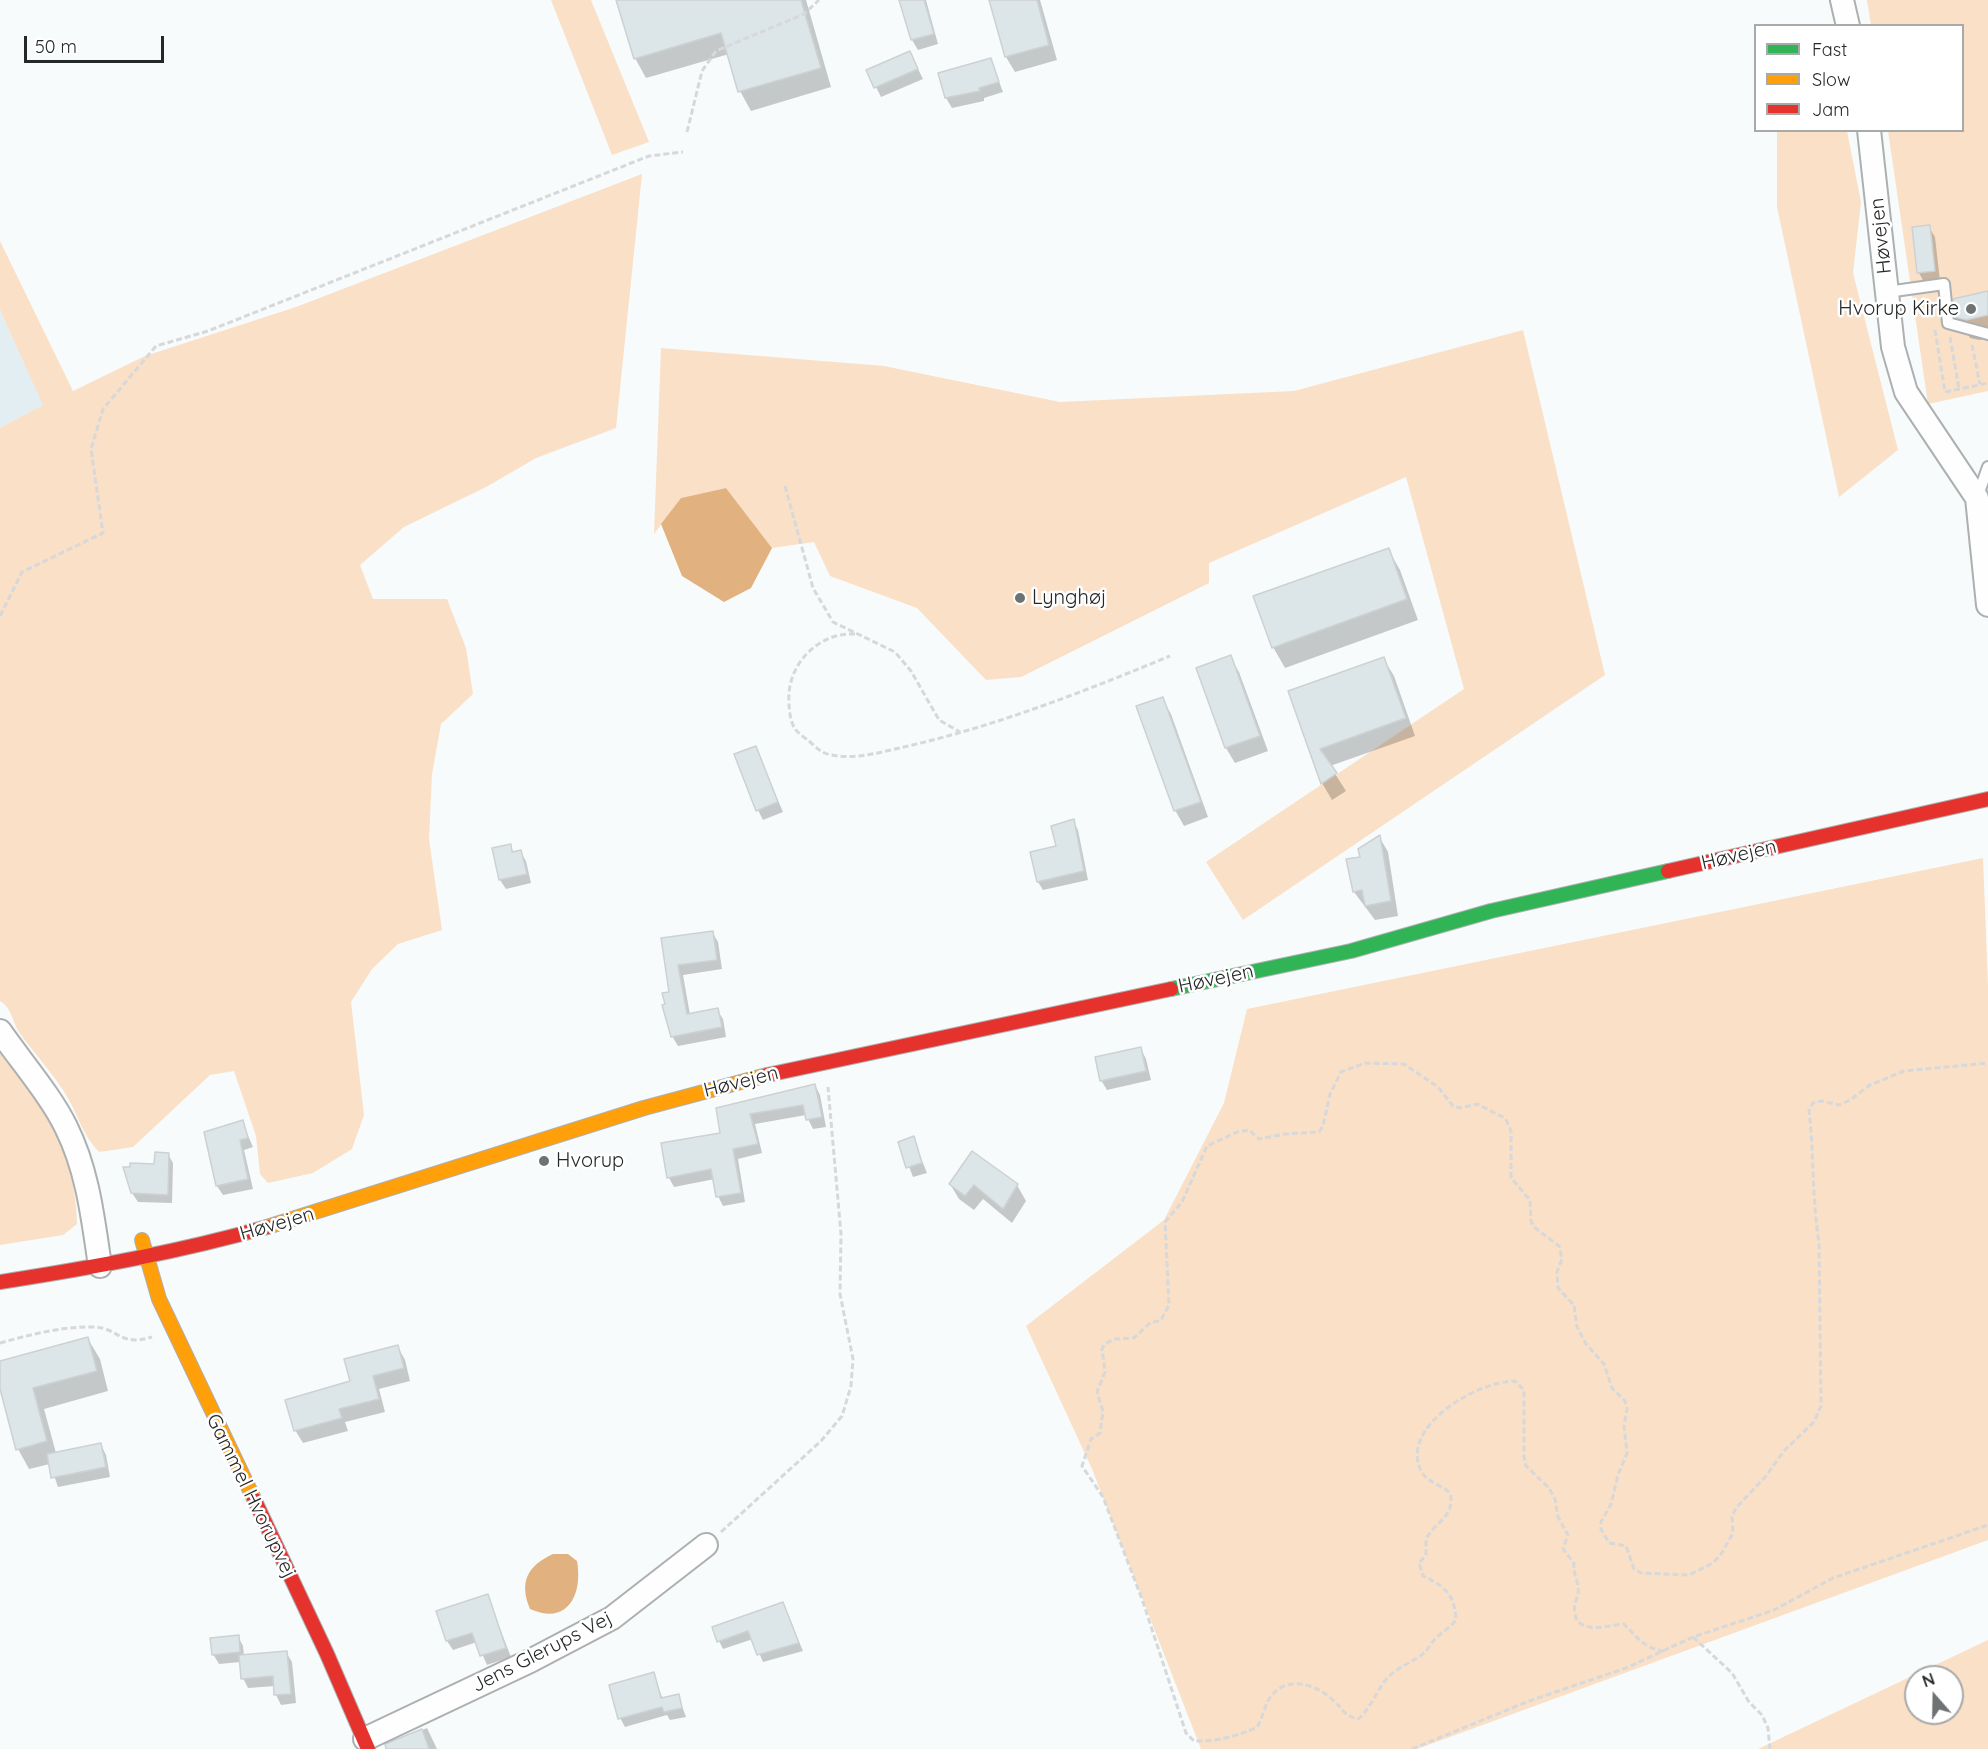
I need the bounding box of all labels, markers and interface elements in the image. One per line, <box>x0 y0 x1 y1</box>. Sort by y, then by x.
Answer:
scale bar <box>27 24 166 62</box>
legend <box>1754 24 1964 132</box>
text: 50 m <box>35 35 77 58</box>
text: Fast <box>1812 38 1847 61</box>
text: Slow <box>1812 68 1850 91</box>
text: Jam <box>1812 98 1850 121</box>
street label: Høvejen <box>1865 197 1897 275</box>
place label: Hvorup Kirke <box>1838 297 1959 321</box>
marker: Hvorup Kirke <box>1964 302 1978 316</box>
place label: Lynghøj <box>1032 586 1106 610</box>
marker: Lynghøj <box>1013 591 1027 605</box>
street label: Høvejen <box>1699 835 1779 875</box>
street label: Høvejen <box>1176 959 1256 999</box>
street label: Høvejen <box>701 1061 781 1103</box>
place label: Hvorup <box>556 1149 624 1173</box>
marker: Hvorup <box>537 1154 551 1168</box>
street label: Høvejen <box>237 1202 317 1246</box>
street label: Gammel Hvorupvej <box>201 1410 301 1582</box>
street label: Jens Glerups Vej <box>468 1606 616 1698</box>
north arrow <box>1904 1665 1964 1725</box>
text: N <box>1920 1669 1937 1691</box>

